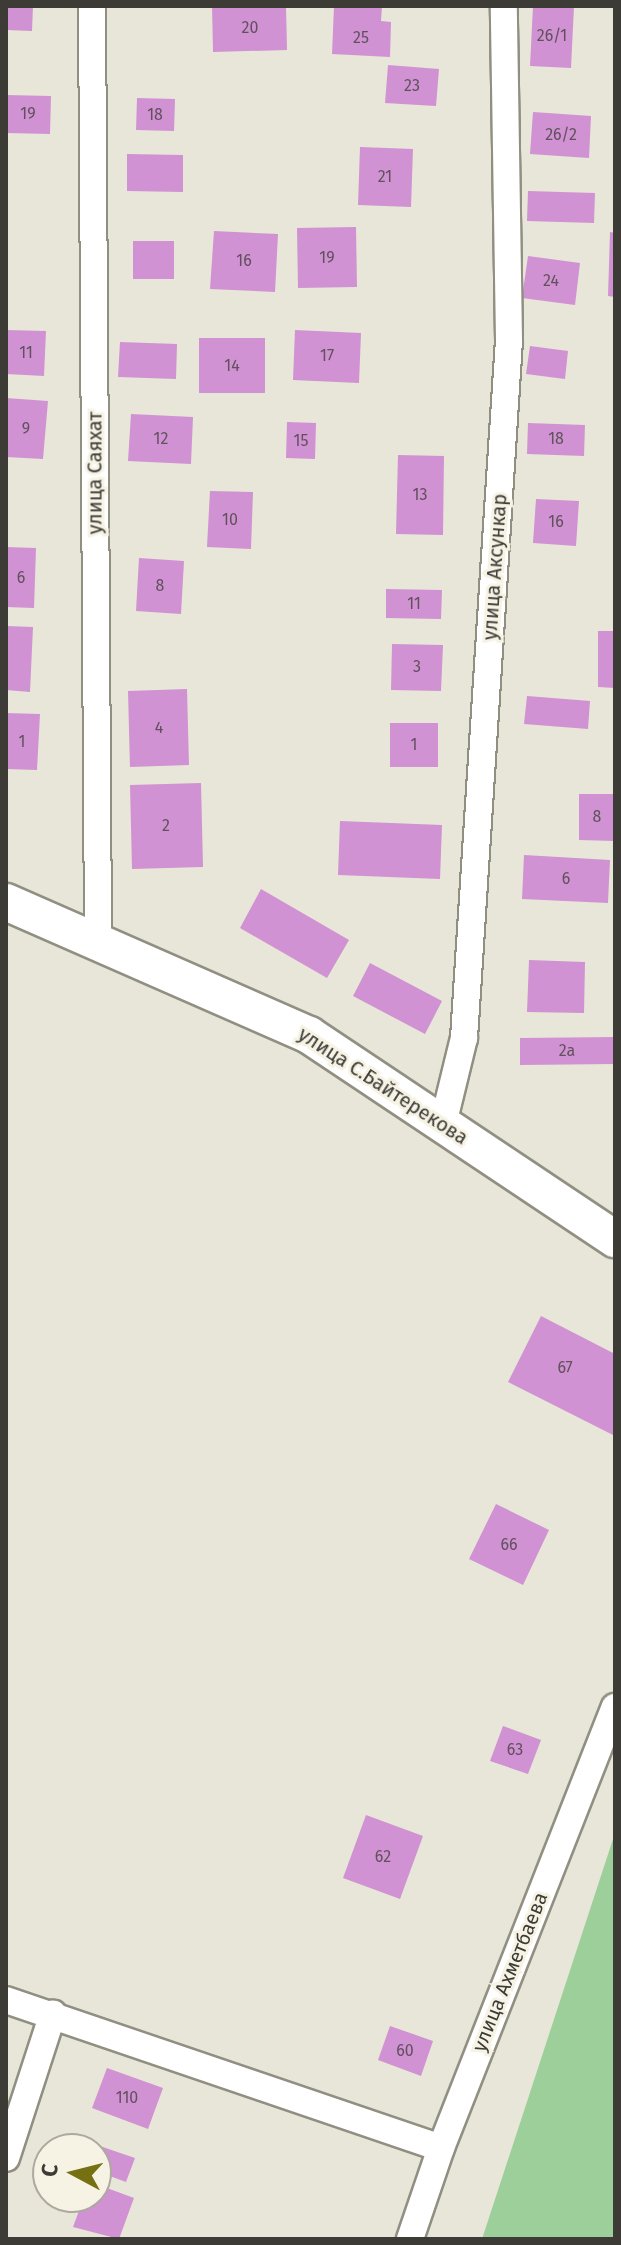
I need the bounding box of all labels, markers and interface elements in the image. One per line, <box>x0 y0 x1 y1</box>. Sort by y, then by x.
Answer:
house number: 20 <box>242 18 258 38</box>
house number: 26/1 <box>537 26 567 46</box>
house number: 25 <box>353 28 369 48</box>
house number: 23 <box>404 76 420 96</box>
house number: 19 <box>20 104 36 124</box>
house number: 18 <box>147 105 163 125</box>
house number: 26/2 <box>545 125 577 145</box>
house number: 21 <box>378 167 392 187</box>
house number: 19 <box>319 248 335 268</box>
house number: 16 <box>236 251 252 271</box>
house number: 24 <box>543 271 559 291</box>
house number: 11 <box>19 343 33 363</box>
house number: 17 <box>320 346 334 366</box>
house number: 14 <box>224 356 240 376</box>
street label: улица Саяхат <box>83 412 107 534</box>
house number: 9 <box>22 419 30 439</box>
house number: 12 <box>154 429 168 449</box>
house number: 18 <box>548 429 564 449</box>
house number: 15 <box>294 431 308 451</box>
house number: 13 <box>413 485 427 505</box>
street label: улица Аксункар <box>478 493 512 641</box>
house number: 10 <box>222 510 238 530</box>
house number: 16 <box>548 512 564 532</box>
house number: 6 <box>17 568 25 588</box>
house number: 8 <box>156 576 164 596</box>
house number: 11 <box>407 594 421 614</box>
house number: 3 <box>413 657 421 677</box>
house number: 4 <box>155 718 163 738</box>
house number: 1 <box>19 732 25 752</box>
house number: 1 <box>411 735 417 755</box>
house number: 8 <box>593 807 601 827</box>
house number: 2 <box>162 816 170 836</box>
house number: 6 <box>562 869 570 889</box>
street label: улица С.Байтерекова <box>294 1022 472 1150</box>
house number: 2а <box>559 1041 575 1061</box>
house number: 67 <box>557 1358 573 1378</box>
house number: 66 <box>500 1535 518 1555</box>
house number: 63 <box>507 1740 523 1760</box>
house number: 62 <box>375 1847 391 1867</box>
street label: улица Ахметбаева <box>467 1889 553 2055</box>
house number: 60 <box>396 2041 414 2061</box>
house number: 110 <box>116 2088 138 2108</box>
north arrow <box>32 2133 112 2213</box>
text: С <box>35 2162 64 2178</box>

